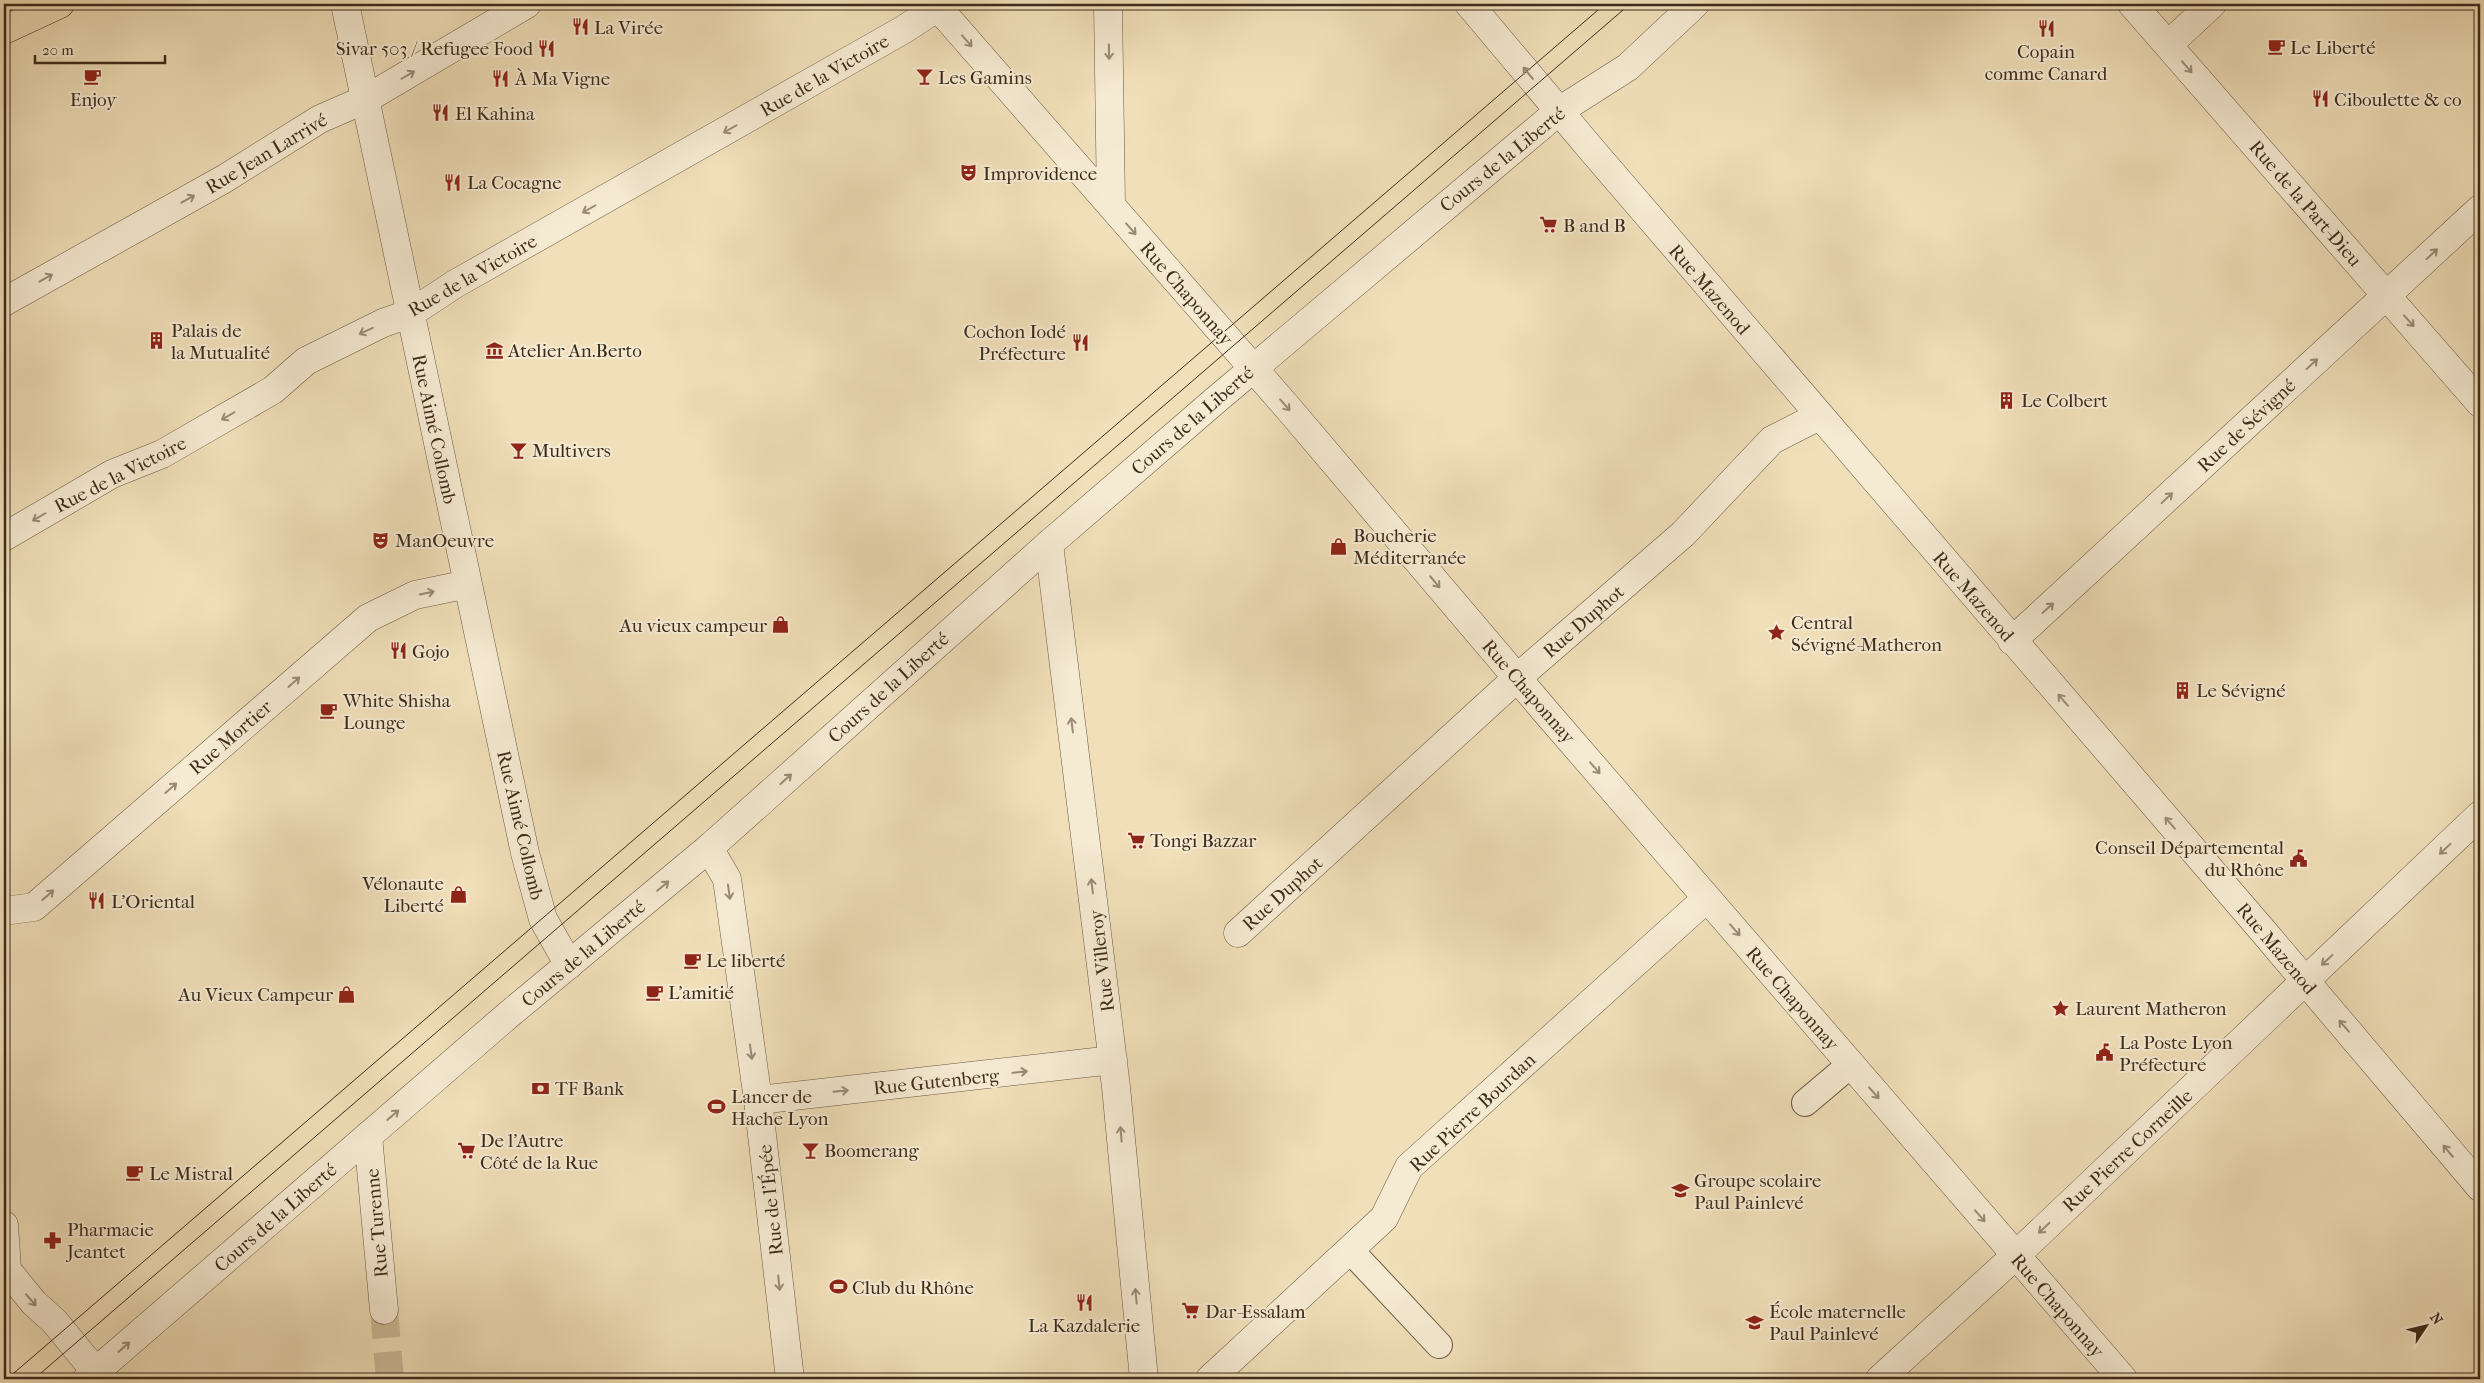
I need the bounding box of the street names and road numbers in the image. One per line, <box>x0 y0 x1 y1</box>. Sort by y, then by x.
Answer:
street label: Rue de la Victoire <box>756 30 893 122</box>
street label: Cours de la Liberté <box>1436 103 1570 217</box>
street label: Rue Jean Larrivé <box>202 109 331 199</box>
street label: Rue de la Part-Dieu <box>2245 136 2366 271</box>
street label: Rue de la Victoire <box>404 230 541 322</box>
street label: Rue Chaponnay <box>1135 237 1238 351</box>
street label: Rue Mazenod <box>1664 240 1755 340</box>
street label: Rue Aimé Collomb <box>407 352 461 506</box>
street label: Cours de la Liberté <box>1127 362 1258 480</box>
street label: Rue de Sévigné <box>2193 375 2300 477</box>
street label: Rue de la Victoire <box>51 432 190 518</box>
street label: Rue Mazenod <box>1928 547 2019 647</box>
street label: Rue Duphot <box>1539 581 1629 663</box>
street label: Cours de la Liberté <box>824 628 954 748</box>
street label: Rue Chaponnay <box>1477 635 1580 749</box>
street label: Rue Mortier <box>185 695 277 780</box>
street label: Rue Aimé Collomb <box>492 748 548 902</box>
street label: Rue Duphot <box>1238 852 1327 935</box>
street label: Cours de la Liberté <box>517 896 650 1012</box>
street label: Rue Mazenod <box>2232 898 2321 999</box>
street label: Rue Villeroy <box>1085 908 1119 1013</box>
street label: Rue Chaponnay <box>1741 942 1844 1056</box>
street label: Rue Pierre Bourdan <box>1405 1049 1540 1177</box>
street label: Rue Gutenberg <box>872 1064 1001 1100</box>
street label: Rue Pierre Corneille <box>2058 1085 2197 1217</box>
street label: Rue de l'Épée <box>754 1143 788 1256</box>
street label: Cours de la Liberté <box>210 1159 341 1277</box>
street label: Rue Turenne <box>361 1167 393 1278</box>
street label: Rue Chaponnay <box>2006 1249 2109 1363</box>

